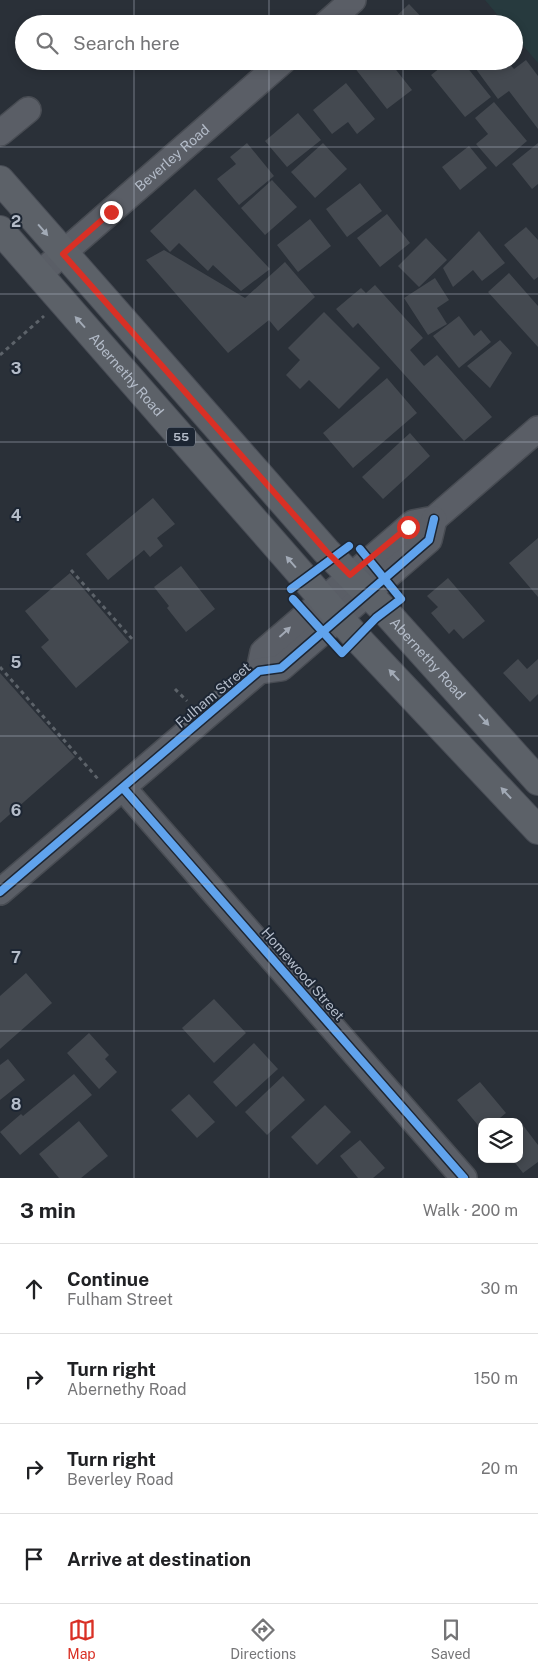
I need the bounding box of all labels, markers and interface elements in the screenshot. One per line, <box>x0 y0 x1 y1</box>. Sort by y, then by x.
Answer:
search box <box>15 15 523 70</box>
icon: search <box>33 29 61 57</box>
text: Search here <box>73 32 180 54</box>
street label: Beverley Road <box>132 121 212 195</box>
route end <box>100 201 123 224</box>
text: 2 <box>11 212 21 231</box>
one-way arrow <box>37 224 48 236</box>
one-way arrow <box>74 316 86 328</box>
street label: Abernethy Road <box>86 330 167 419</box>
text: 3 <box>11 359 21 378</box>
road number: 55 <box>167 428 195 447</box>
text: 4 <box>11 506 22 525</box>
route start <box>397 516 420 539</box>
one-way arrow <box>285 557 297 569</box>
street label: Abernethy Road <box>387 614 469 703</box>
one-way arrow <box>279 627 292 638</box>
text: 5 <box>11 653 22 672</box>
street label: Fulham Street <box>172 659 254 731</box>
one-way arrow <box>388 670 400 682</box>
one-way arrow <box>478 714 489 727</box>
one-way arrow <box>500 787 511 800</box>
text: 6 <box>11 801 21 820</box>
street label: Homewood Street <box>258 924 348 1024</box>
text: 7 <box>11 948 21 967</box>
text: 8 <box>11 1095 22 1114</box>
map controls <box>478 1118 523 1163</box>
button: layers <box>478 1118 523 1163</box>
text: 3 min <box>20 1198 76 1223</box>
text: Walk · 200 m <box>423 1201 518 1220</box>
text: Continue <box>67 1268 149 1290</box>
icon: ahead <box>20 1275 48 1303</box>
text: 30 m <box>481 1279 518 1298</box>
text: Fulham Street <box>67 1290 173 1309</box>
text: Turn right <box>67 1358 156 1380</box>
icon: right <box>20 1365 48 1393</box>
text: 150 m <box>474 1369 518 1388</box>
text: Abernethy Road <box>67 1380 187 1399</box>
text: Turn right <box>67 1448 156 1470</box>
icon: right <box>20 1455 48 1483</box>
text: 20 m <box>481 1459 518 1478</box>
text: Beverley Road <box>67 1470 174 1489</box>
icon: arrive <box>20 1545 48 1573</box>
text: Arrive at destination <box>67 1548 251 1570</box>
tab: Map <box>67 1616 96 1662</box>
tab: Directions <box>230 1616 296 1662</box>
tab: Saved <box>431 1616 471 1662</box>

